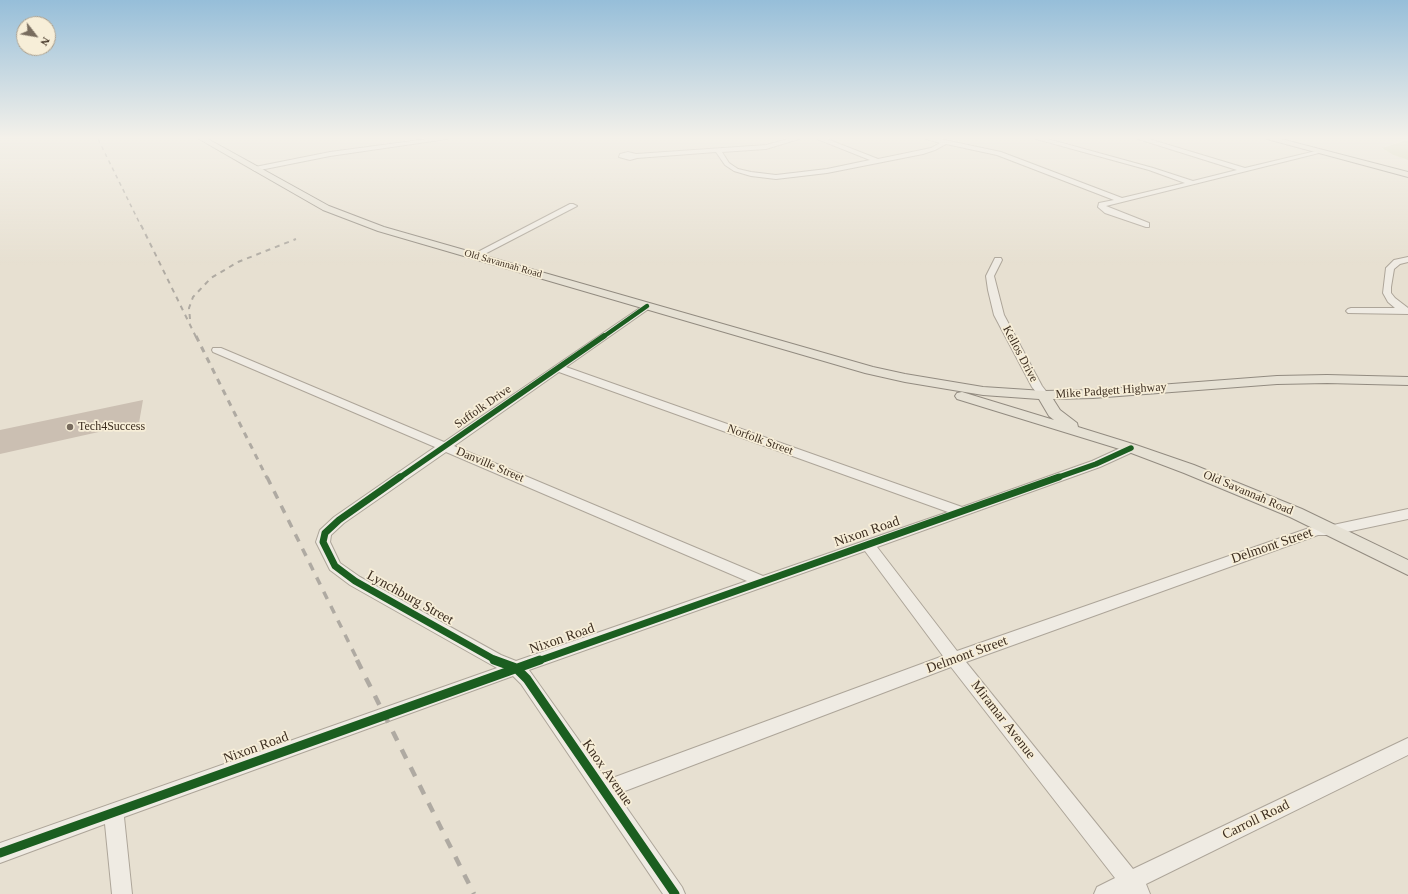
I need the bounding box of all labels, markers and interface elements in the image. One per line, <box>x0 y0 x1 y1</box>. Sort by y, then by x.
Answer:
north arrow <box>16 16 56 56</box>
text: N <box>38 35 53 48</box>
street label: Old Savannah Road <box>463 247 543 281</box>
street label: Kellos Drive <box>999 323 1041 385</box>
street label: Mike Padgett Highway <box>1055 380 1167 402</box>
street label: Suffolk Drive <box>452 382 514 432</box>
place label: Tech4Success <box>78 420 145 434</box>
street label: Norfolk Street <box>725 421 795 459</box>
marker: Tech4Success <box>65 422 75 432</box>
street label: Danville Street <box>454 444 526 486</box>
street label: Old Savannah Road <box>1201 468 1295 518</box>
street label: Nixon Road <box>832 513 902 551</box>
street label: Delmont Street <box>1229 524 1315 568</box>
street label: Lynchburg Street <box>364 567 456 629</box>
street label: Nixon Road <box>527 620 597 658</box>
street label: Delmont Street <box>924 633 1010 677</box>
street label: Miramar Avenue <box>967 677 1039 763</box>
street label: Nixon Road <box>221 728 291 768</box>
street label: Knox Avenue <box>578 737 636 809</box>
street label: Carroll Road <box>1220 797 1292 843</box>

